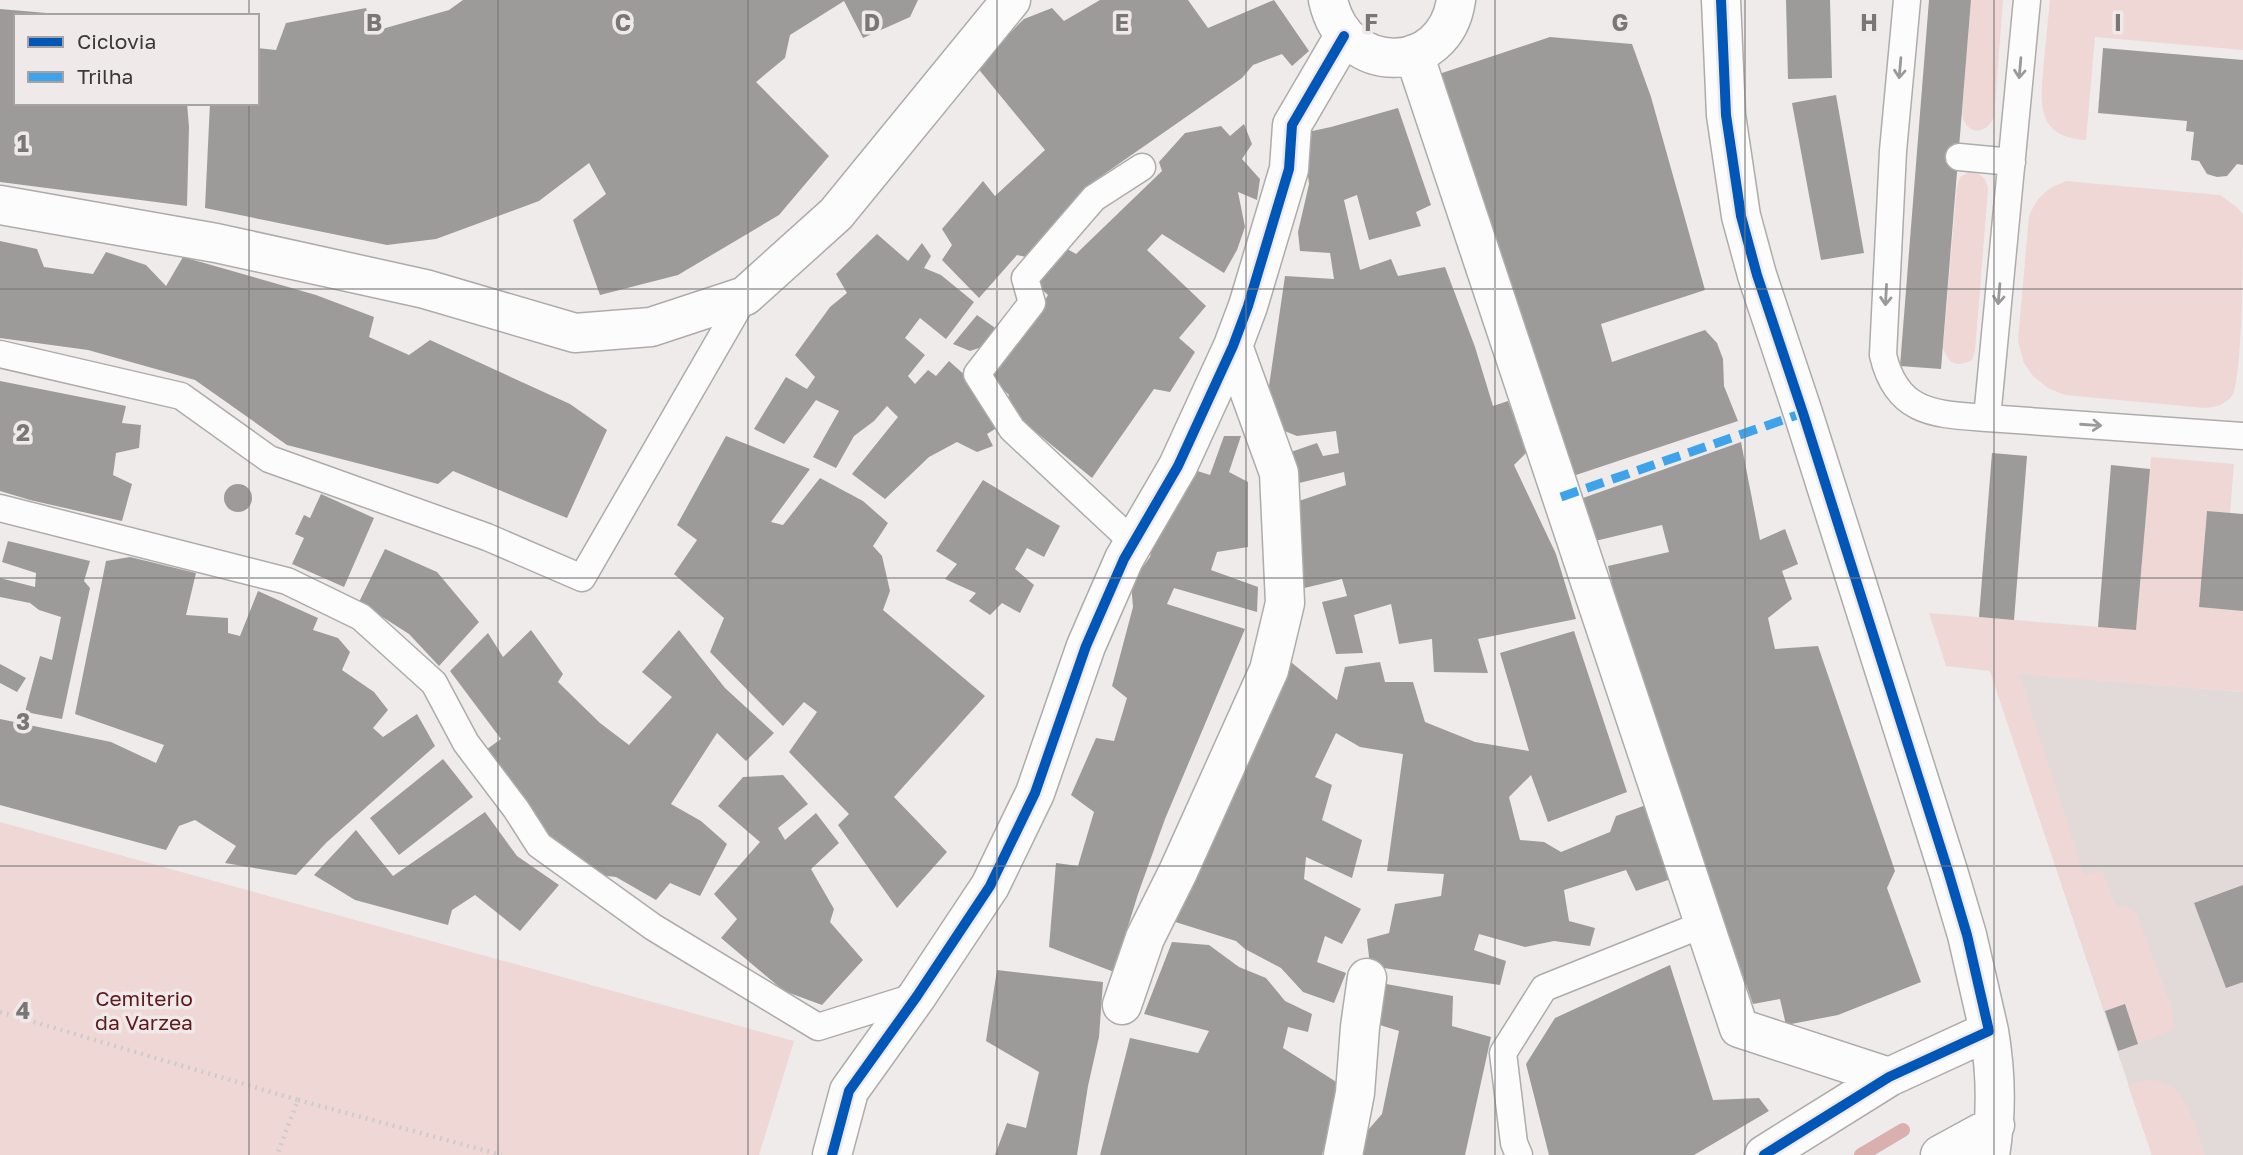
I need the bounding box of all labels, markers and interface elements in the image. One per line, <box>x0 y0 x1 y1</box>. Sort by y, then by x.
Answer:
text: B <box>366 8 382 36</box>
text: C <box>615 8 631 36</box>
text: D <box>864 8 880 36</box>
text: E <box>1115 8 1129 36</box>
text: F <box>1364 8 1378 36</box>
text: G <box>1612 8 1628 36</box>
text: H <box>1860 8 1878 36</box>
text: I <box>2114 8 2122 36</box>
legend <box>14 14 259 105</box>
text: Ciclovia <box>77 28 156 54</box>
one-way arrow <box>1894 56 1907 79</box>
one-way arrow <box>2013 56 2026 79</box>
text: Trilha <box>77 63 133 89</box>
text: 1 <box>17 129 29 157</box>
one-way arrow <box>1879 283 1892 306</box>
one-way arrow <box>1992 283 2005 305</box>
text: 2 <box>16 418 30 446</box>
one-way arrow <box>2079 419 2101 432</box>
text: 3 <box>16 707 30 735</box>
park label: Cemiterio da Varzea <box>95 985 193 1035</box>
text: 4 <box>16 996 30 1024</box>

